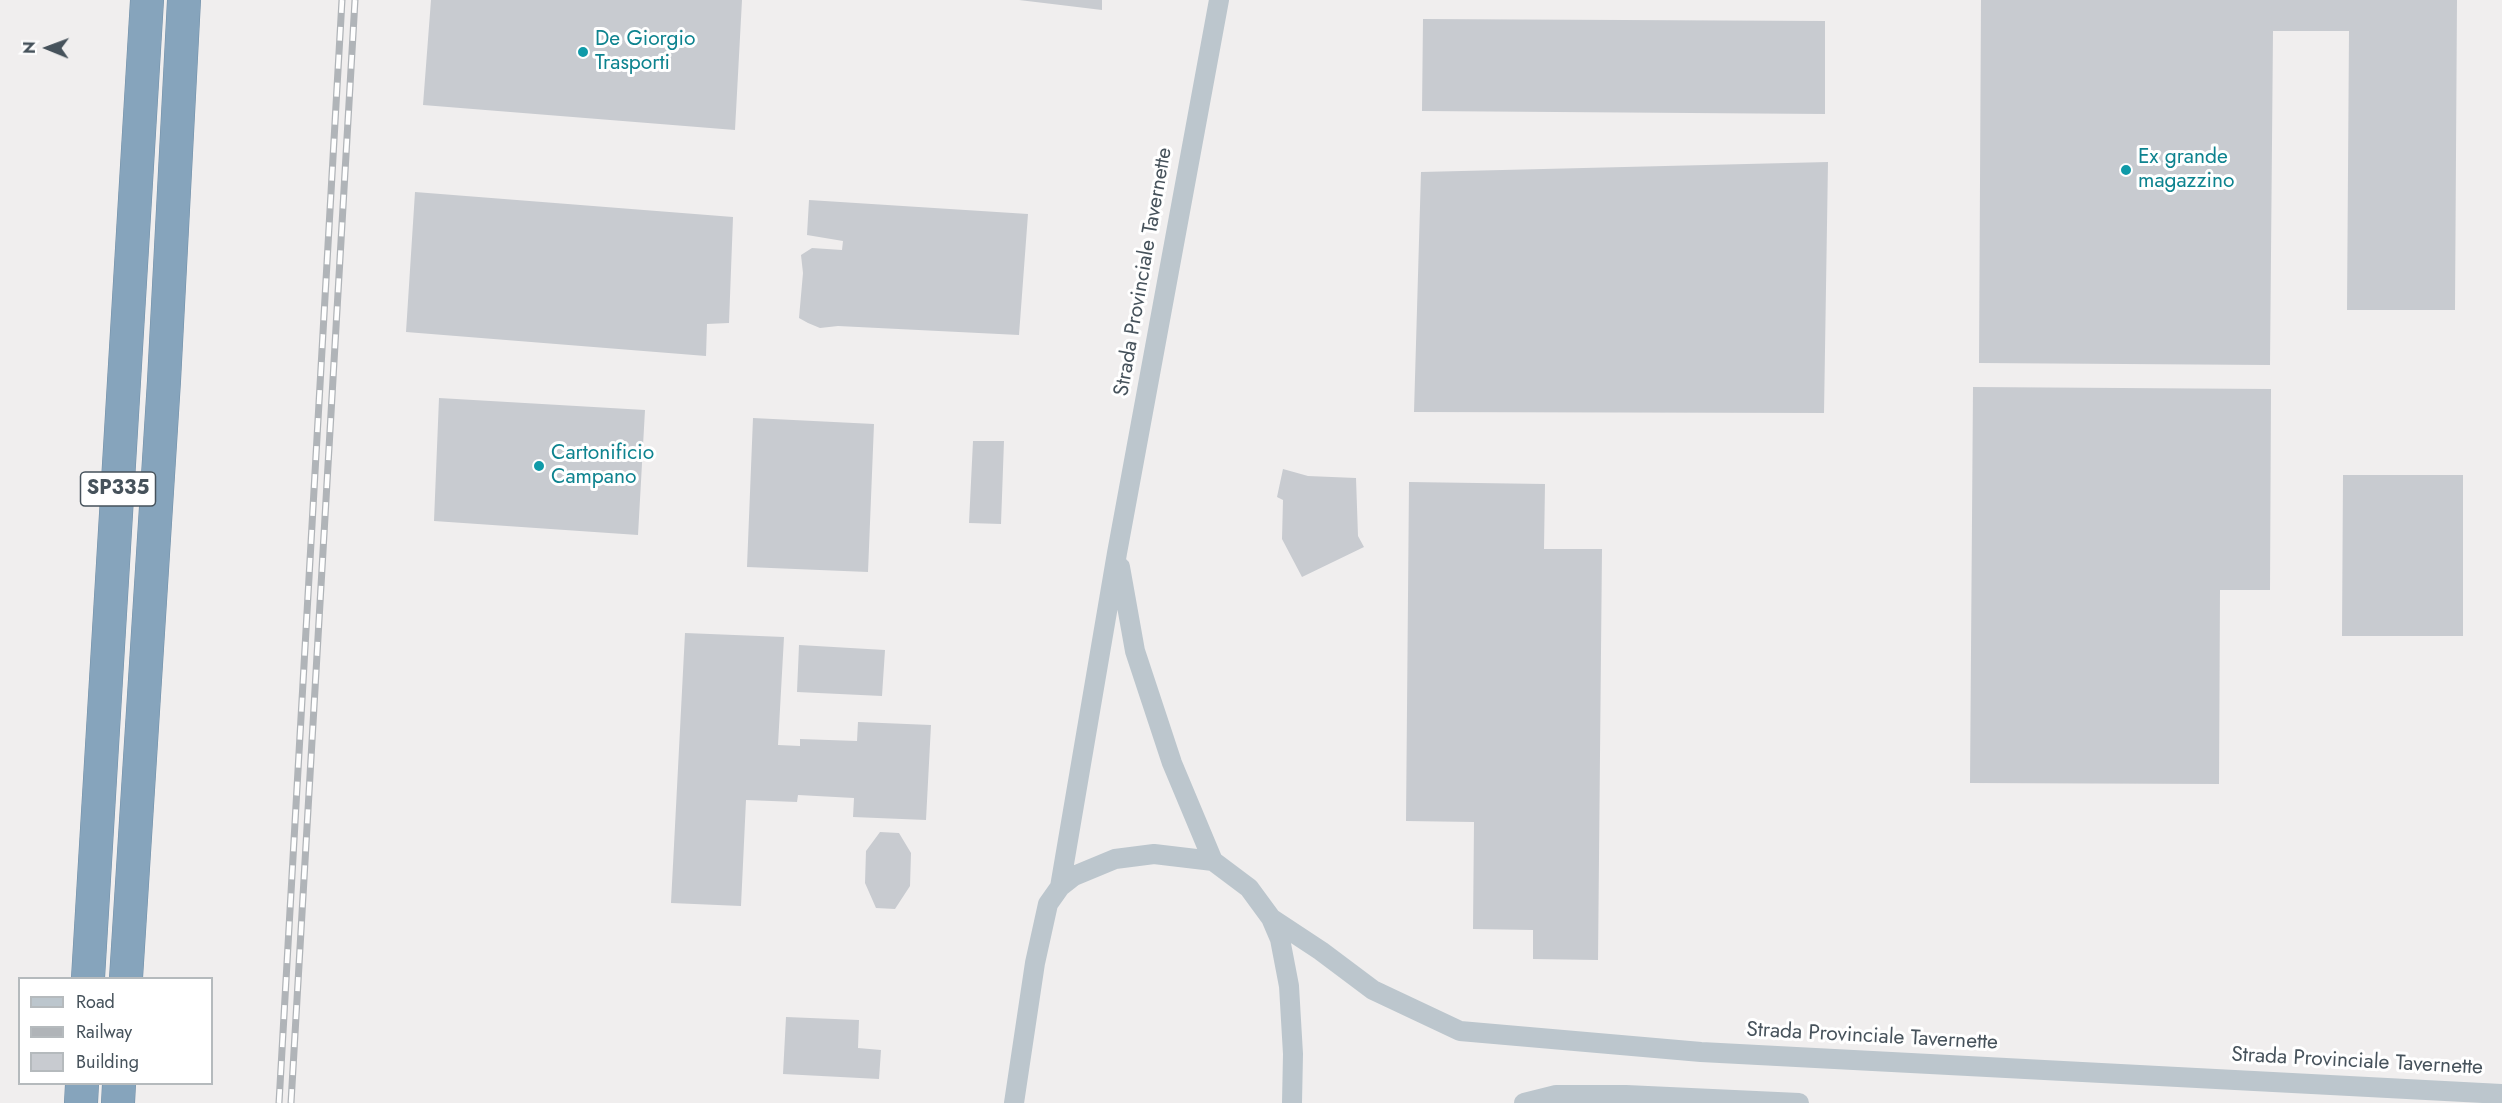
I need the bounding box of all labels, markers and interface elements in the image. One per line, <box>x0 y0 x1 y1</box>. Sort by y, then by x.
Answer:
north arrow <box>18 18 78 78</box>
place label: De Giorgio Trasporti <box>595 27 695 77</box>
text: N <box>18 41 41 54</box>
marker: De Giorgio Trasporti <box>576 45 590 59</box>
place label: Ex grande magazzino <box>2138 145 2234 195</box>
street label: Strada Provinciale Tavernette <box>1110 146 1178 398</box>
marker: Ex grande magazzino <box>2119 163 2133 177</box>
place label: Cartonificio Campano <box>551 441 654 491</box>
marker: Cartonificio Campano <box>532 459 546 473</box>
road number: SP335 <box>80 472 156 506</box>
legend <box>18 977 213 1085</box>
text: Road <box>76 989 115 1015</box>
street label: Strada Provinciale Tavernette <box>1746 1018 1998 1056</box>
text: Railway <box>76 1019 132 1045</box>
street label: Strada Provinciale Tavernette <box>2231 1043 2483 1081</box>
text: Building <box>76 1049 139 1075</box>

